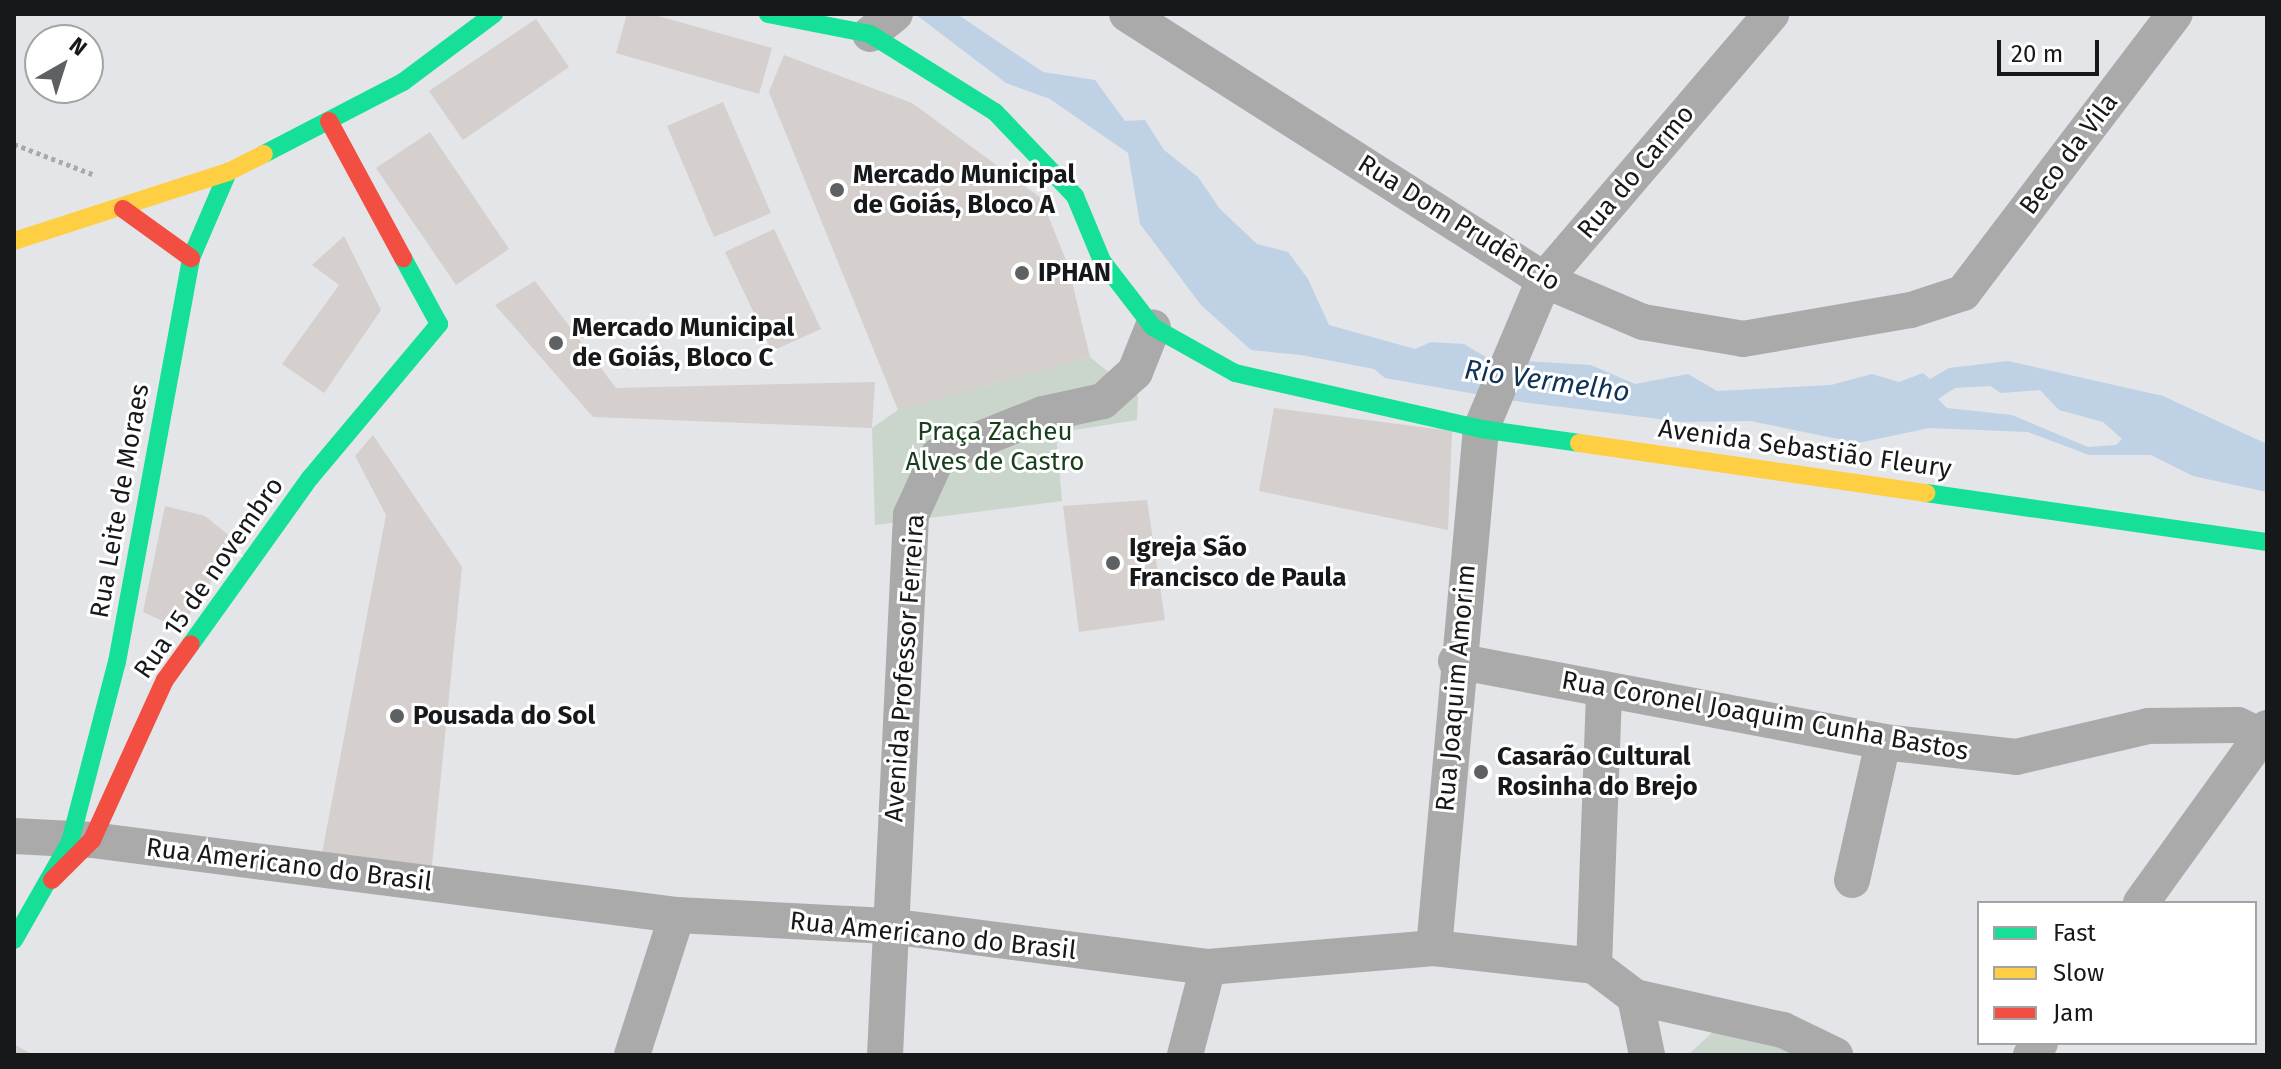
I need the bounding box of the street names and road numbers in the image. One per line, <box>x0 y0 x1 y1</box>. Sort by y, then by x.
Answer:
street label: Beco da Vila <box>2013 87 2125 221</box>
street label: Rua do Carmo <box>1571 99 1701 245</box>
street label: Rua Dom Prudêncio <box>1352 148 1566 298</box>
street label: Rua Leite de Moraes <box>84 381 156 621</box>
street label: Avenida Sebastião Fleury <box>1657 413 1953 485</box>
street label: Rua 15 de novembro <box>128 471 290 685</box>
street label: Avenida Professor Ferreira <box>879 513 931 823</box>
street label: Rua Joaquim Amorim <box>1430 563 1482 813</box>
street label: Rua Coronel Joaquim Cunha Bastos <box>1559 665 1971 767</box>
street label: Rua Americano do Brasil <box>144 832 434 898</box>
street label: Rua Americano do Brasil <box>788 905 1078 967</box>

